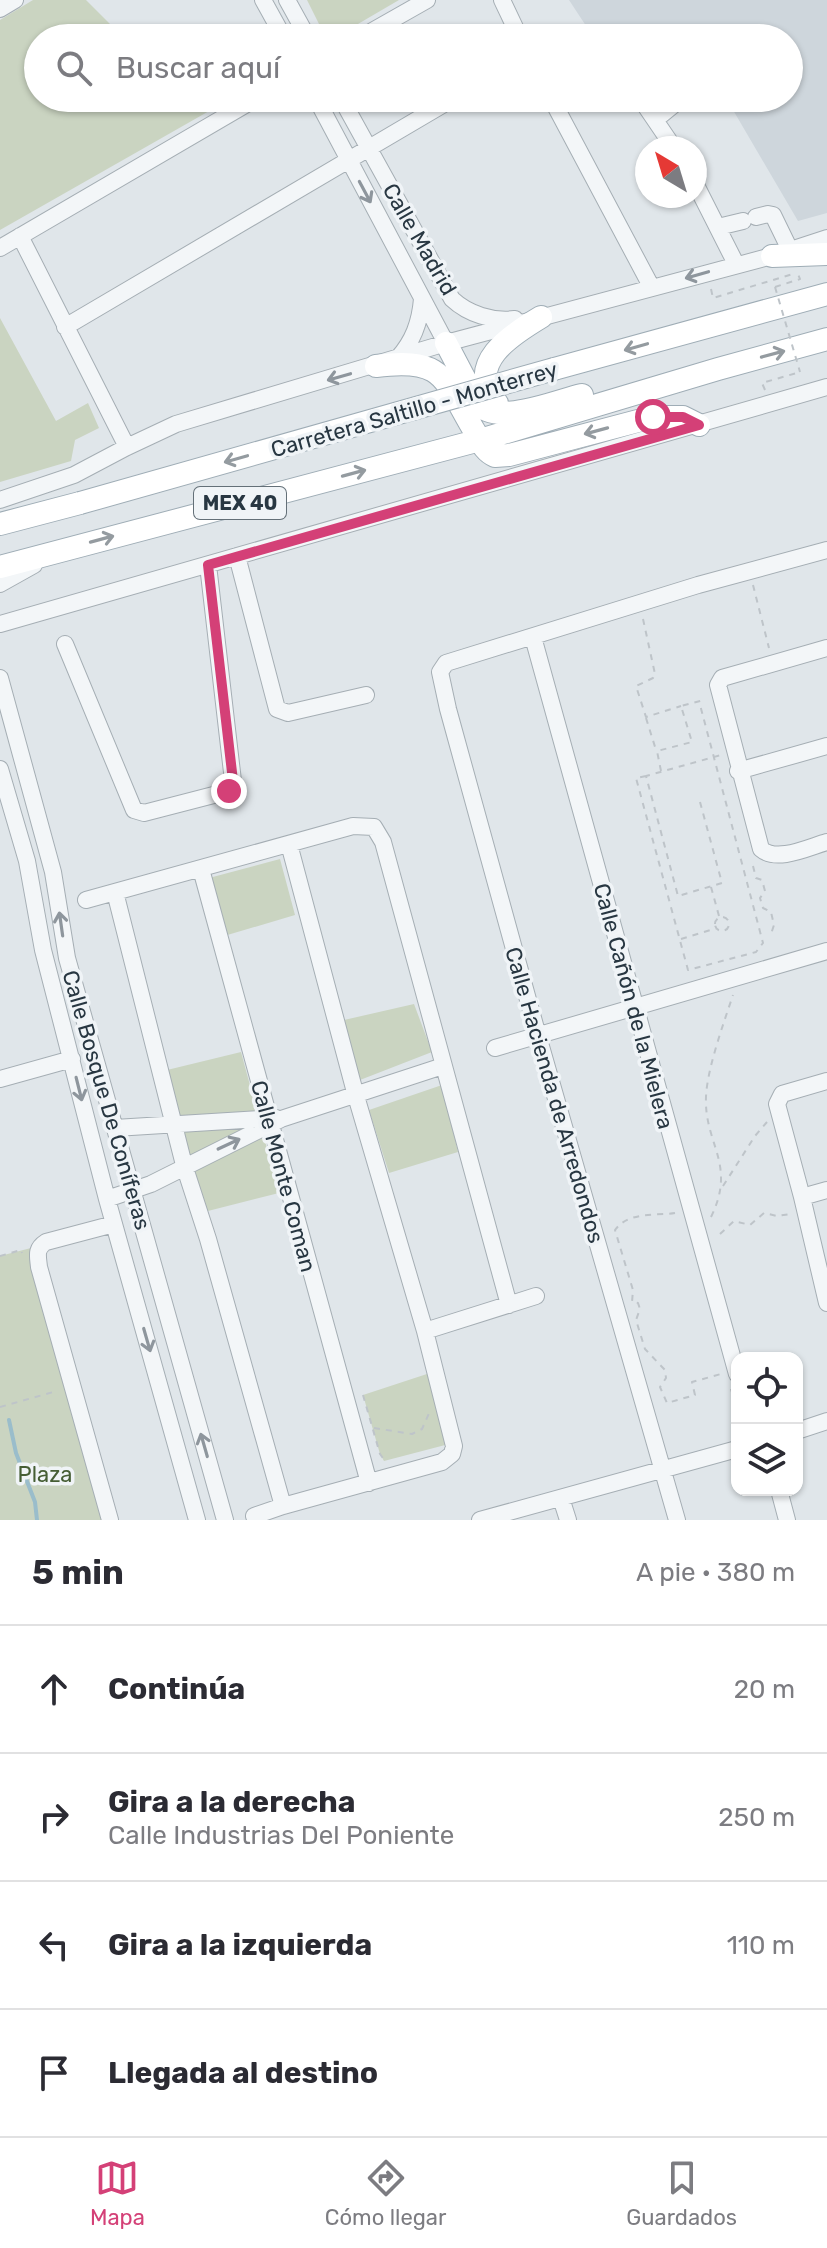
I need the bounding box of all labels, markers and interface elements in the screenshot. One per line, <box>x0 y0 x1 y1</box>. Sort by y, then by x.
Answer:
search box <box>24 24 803 112</box>
icon: search <box>52 46 96 90</box>
text: Buscar aquí <box>116 50 280 86</box>
north arrow <box>635 136 707 208</box>
one-way arrow <box>358 179 374 203</box>
street label: Calle Madrid <box>377 179 462 300</box>
one-way arrow <box>684 268 710 283</box>
one-way arrow <box>624 340 650 355</box>
one-way arrow <box>759 346 785 361</box>
street label: Carretera Saltillo - Monterrey <box>268 356 561 463</box>
one-way arrow <box>327 371 352 385</box>
route start <box>635 399 671 435</box>
one-way arrow <box>584 424 610 439</box>
one-way arrow <box>223 452 249 467</box>
one-way arrow <box>340 465 366 480</box>
road number: MEX 40 <box>194 487 286 519</box>
one-way arrow <box>89 531 115 546</box>
route end <box>211 773 247 809</box>
street label: Calle Cañón de la Mielera <box>588 880 679 1132</box>
one-way arrow <box>53 912 68 937</box>
street label: Calle Hacienda de Arredondos <box>499 944 610 1246</box>
street label: Calle Bosque De Coníferas <box>57 967 157 1233</box>
one-way arrow <box>73 1076 88 1101</box>
street label: Calle Monte Coman <box>245 1077 322 1275</box>
one-way arrow <box>217 1136 241 1151</box>
one-way arrow <box>140 1327 155 1353</box>
map controls <box>731 1352 803 1496</box>
button: locate <box>731 1352 803 1424</box>
button: layers <box>731 1424 803 1496</box>
one-way arrow <box>196 1432 211 1458</box>
park label: Plaza <box>18 1461 72 1488</box>
text: 5 min <box>32 1552 124 1593</box>
text: A pie · 380 m <box>636 1557 795 1588</box>
icon: ahead <box>32 1667 76 1711</box>
text: Continúa <box>108 1671 245 1707</box>
text: 20 m <box>734 1674 795 1705</box>
text: Gira a la derecha <box>108 1784 355 1820</box>
icon: right <box>32 1795 76 1839</box>
text: 250 m <box>718 1802 795 1833</box>
text: Calle Industrias Del Poniente <box>108 1820 454 1851</box>
icon: left <box>32 1923 76 1967</box>
text: Gira a la izquierda <box>108 1927 372 1963</box>
text: 110 m <box>727 1930 795 1961</box>
icon: arrive <box>32 2051 76 2095</box>
text: Llegada al destino <box>108 2055 378 2091</box>
tab: Mapa <box>90 2156 145 2231</box>
tab: Cómo llegar <box>325 2156 446 2231</box>
tab: Guardados <box>626 2156 737 2231</box>

